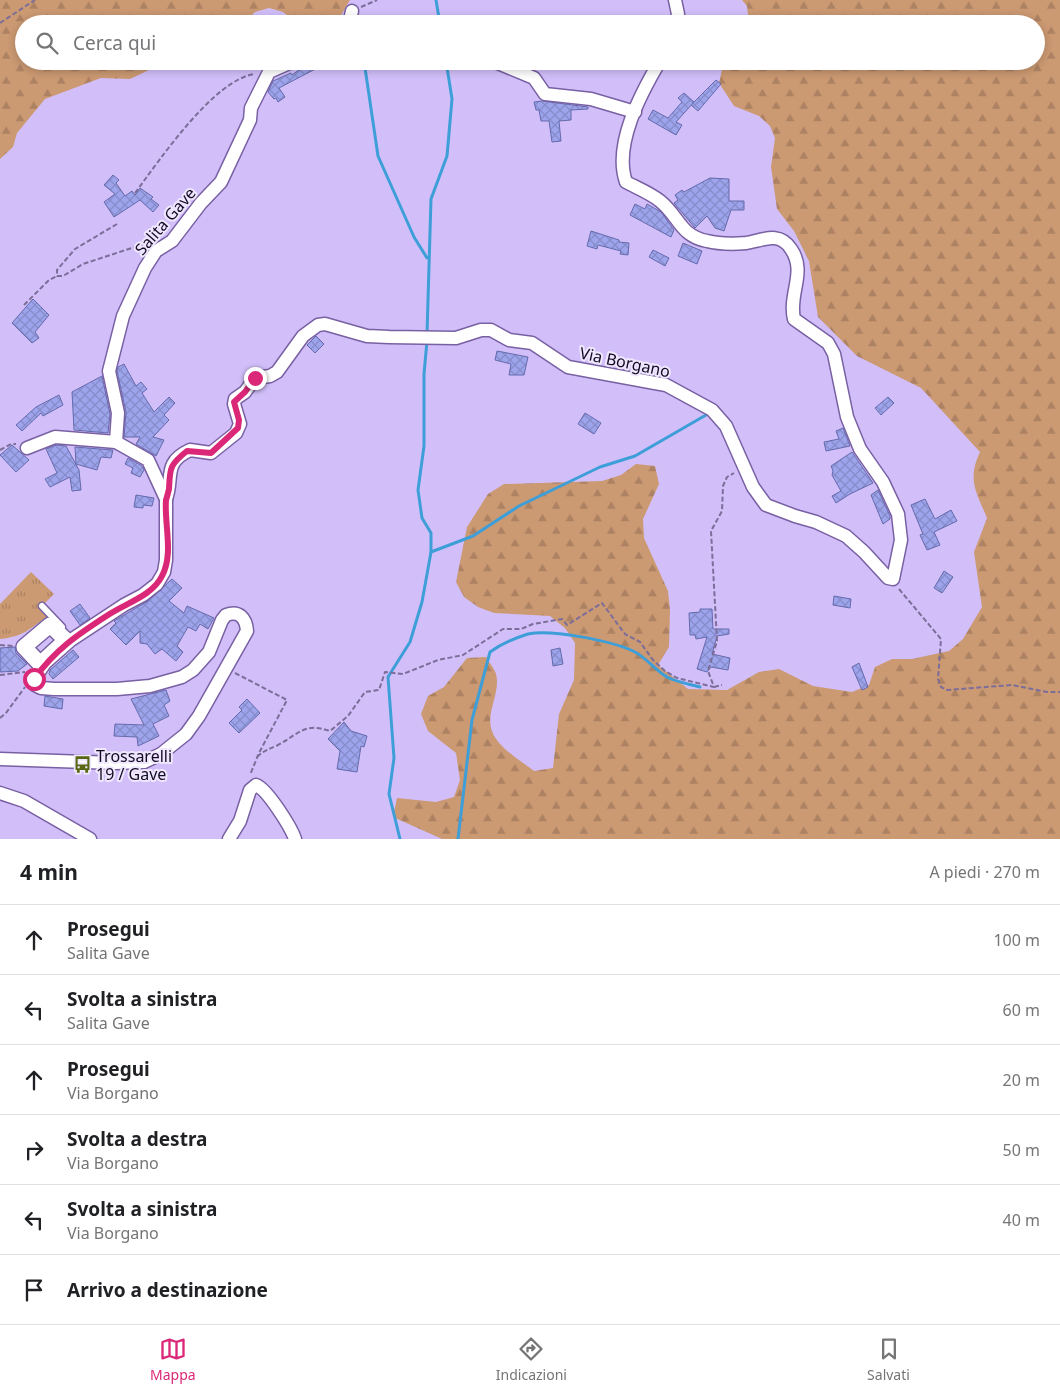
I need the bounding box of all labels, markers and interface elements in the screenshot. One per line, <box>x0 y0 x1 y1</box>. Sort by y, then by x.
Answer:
search box <box>15 15 1045 70</box>
icon: search <box>33 29 61 57</box>
text: Cerca qui <box>73 30 156 56</box>
street label: Salita Gave <box>130 183 200 259</box>
street label: Via Borgano <box>578 342 672 382</box>
route end <box>244 367 267 390</box>
route start <box>23 668 46 691</box>
place label: Trossarelli 19 / Gave <box>96 745 172 785</box>
bus stop icon: Trossarelli 19 / Gave <box>72 755 92 775</box>
text: 4 min <box>20 858 78 886</box>
text: A piedi · 270 m <box>929 861 1040 883</box>
text: Prosegui <box>67 916 150 942</box>
icon: ahead <box>20 926 48 954</box>
text: 100 m <box>993 929 1040 951</box>
text: Salita Gave <box>67 942 150 964</box>
text: Svolta a sinistra <box>67 986 217 1012</box>
icon: left <box>20 996 48 1024</box>
text: 60 m <box>1003 999 1040 1021</box>
text: Salita Gave <box>67 1012 150 1034</box>
text: Prosegui <box>67 1056 150 1082</box>
icon: ahead <box>20 1066 48 1094</box>
text: 20 m <box>1003 1069 1040 1091</box>
text: Via Borgano <box>67 1082 159 1104</box>
text: Svolta a destra <box>67 1126 207 1152</box>
icon: right <box>20 1136 48 1164</box>
text: 50 m <box>1003 1139 1040 1161</box>
text: Via Borgano <box>67 1152 159 1174</box>
text: Svolta a sinistra <box>67 1196 217 1222</box>
icon: left <box>20 1206 48 1234</box>
text: 40 m <box>1003 1209 1040 1231</box>
text: Via Borgano <box>67 1222 159 1244</box>
icon: arrive <box>20 1276 48 1304</box>
text: Arrivo a destinazione <box>67 1277 268 1303</box>
tab: Mappa <box>150 1335 196 1384</box>
tab: Indicazioni <box>496 1335 567 1384</box>
tab: Salvati <box>867 1335 910 1384</box>

